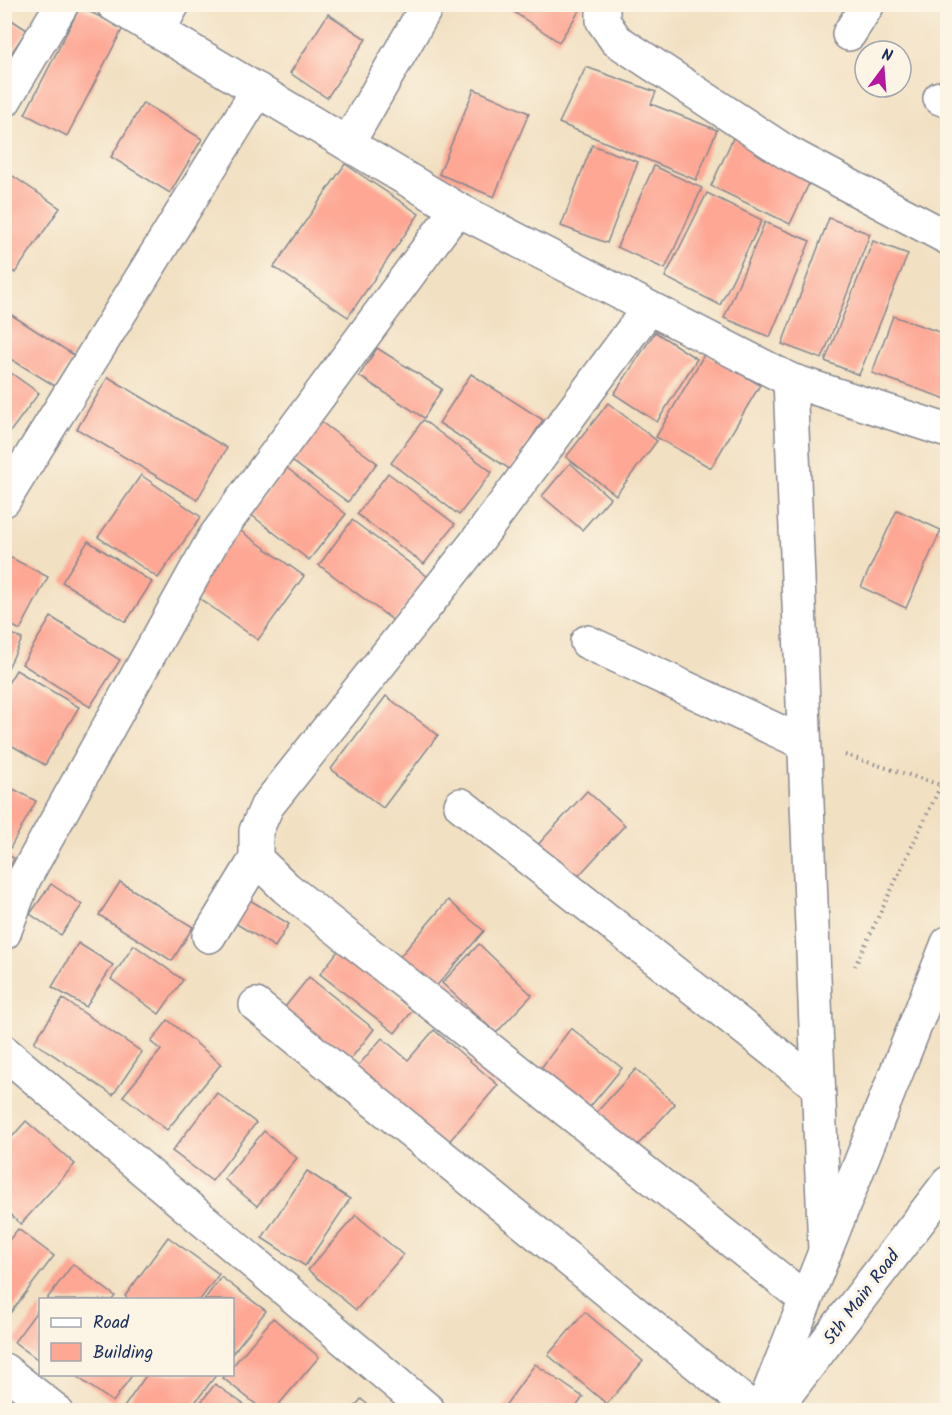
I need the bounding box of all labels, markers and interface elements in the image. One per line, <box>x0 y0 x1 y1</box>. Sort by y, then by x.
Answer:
north arrow <box>853 39 913 99</box>
text: N <box>878 43 895 69</box>
street label: 5th Main Road <box>817 1243 908 1352</box>
legend <box>39 1298 234 1376</box>
text: Road <box>93 1309 130 1338</box>
text: Building <box>93 1339 153 1368</box>

